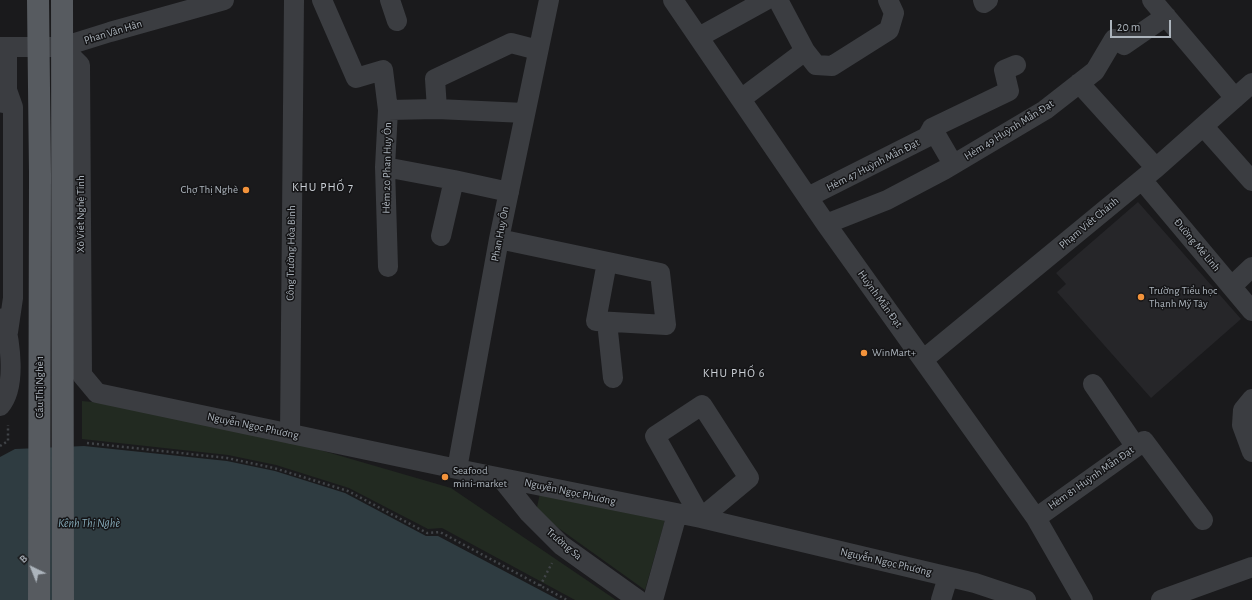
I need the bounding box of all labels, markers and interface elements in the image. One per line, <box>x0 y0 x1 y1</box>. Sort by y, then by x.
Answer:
scale bar <box>1112 12 1173 38</box>
street label: Phan Văn Hân <box>82 17 144 47</box>
text: 20 m <box>1117 21 1140 33</box>
street label: Hẻm 49 Huỳnh Mẫn Đạt <box>962 97 1056 163</box>
street label: Hẻm 20 Phan Huy Ôn <box>380 122 394 214</box>
street label: Hẻm 47 Huỳnh Mẫn Đạt <box>824 136 922 194</box>
street label: Xô Viết Nghệ Tĩnh <box>74 175 88 253</box>
district label: KHU PHỐ 7 <box>292 180 354 194</box>
place label: Chợ Thị Nghè <box>180 183 238 197</box>
marker: Chợ Thị Nghè <box>241 185 251 195</box>
street label: Phạm Viết Chánh <box>1056 194 1122 252</box>
street label: Công Trường Hòa Bình <box>284 205 298 301</box>
street label: Phan Huy Ôn <box>488 205 512 263</box>
street label: Đường Mê Linh <box>1171 216 1223 274</box>
street label: Huỳnh Mẫn Đạt <box>855 268 905 330</box>
place label: Trường Tiểu học Thạnh Mỹ Tây <box>1149 284 1217 310</box>
marker: Trường Tiểu học Thạnh Mỹ Tây <box>1136 292 1146 302</box>
place label: WinMart+ <box>872 346 916 360</box>
marker: WinMart+ <box>859 348 869 358</box>
street label: Cầu Thị Nghè 1 <box>33 356 47 418</box>
district label: KHU PHỐ 6 <box>703 366 765 380</box>
street label: Nguyễn Ngọc Phương <box>206 410 300 442</box>
street label: Hẻm 81 Huỳnh Mẫn Đạt <box>1046 443 1136 513</box>
place label: Seafood mini-market <box>453 464 507 490</box>
marker: Seafood mini-market <box>440 472 450 482</box>
street label: Nguyễn Ngọc Phương <box>523 476 617 508</box>
water label: Kênh Thị Nghè <box>58 516 120 530</box>
street label: Trường Sa <box>544 525 584 563</box>
street label: Nguyễn Ngọc Phương <box>839 545 933 579</box>
north arrow <box>12 548 52 588</box>
text: B <box>17 553 30 565</box>

